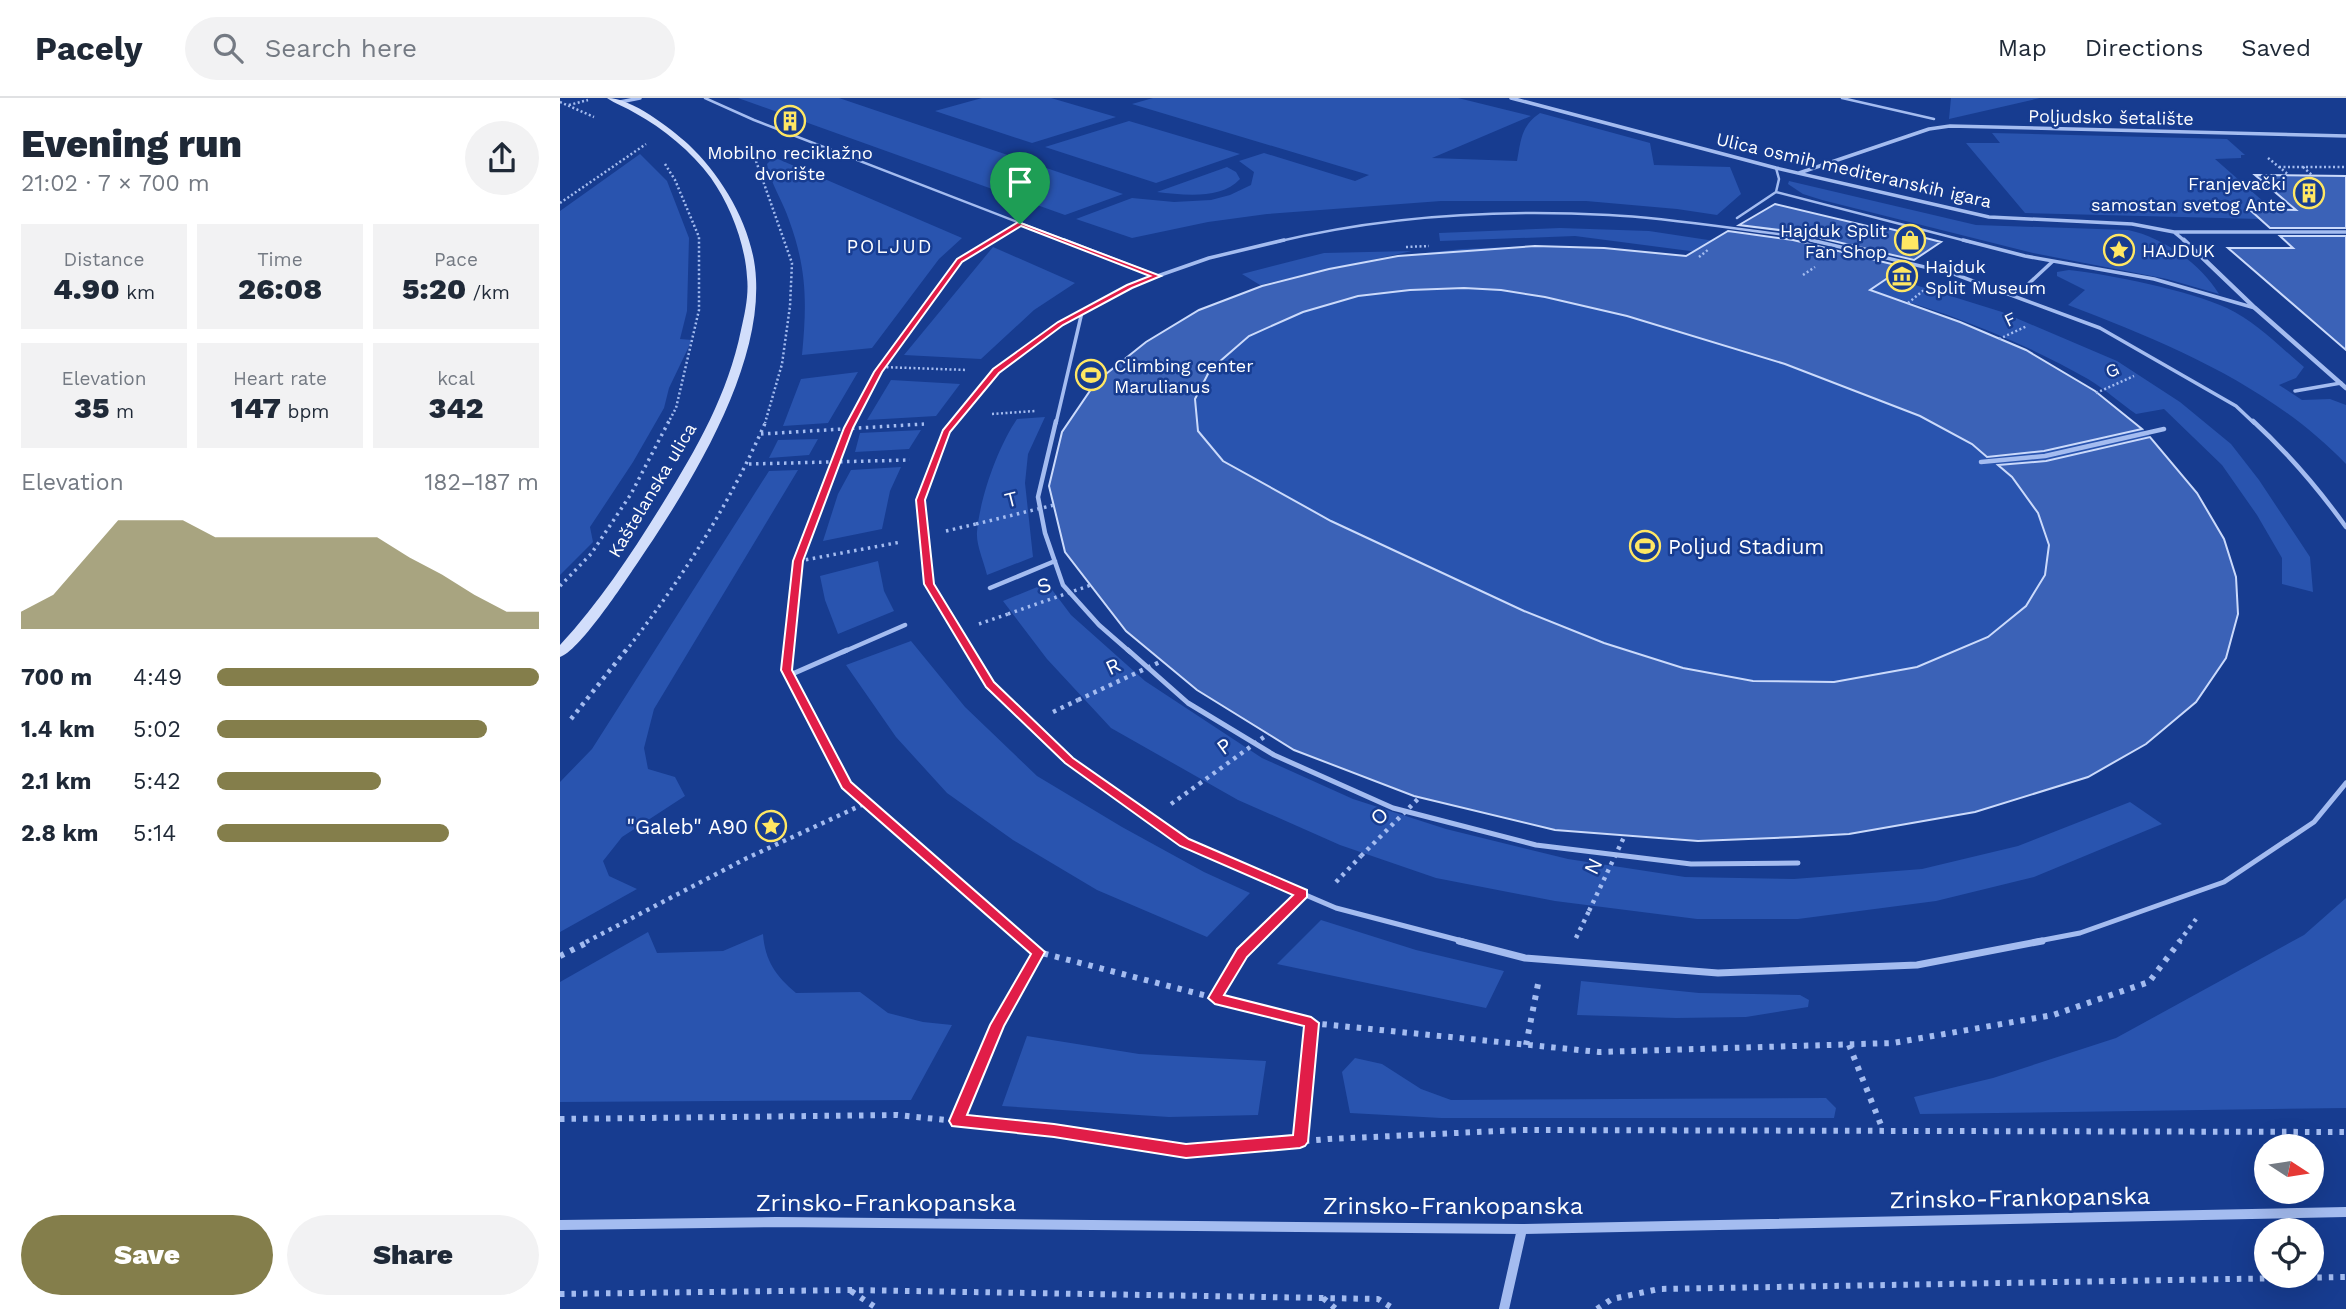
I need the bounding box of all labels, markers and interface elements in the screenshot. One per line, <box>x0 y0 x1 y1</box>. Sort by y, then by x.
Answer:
search box <box>185 17 675 80</box>
text: Pacely <box>35 29 143 68</box>
icon: search <box>209 29 247 67</box>
text: Search here <box>265 33 417 63</box>
text: Map <box>1998 34 2047 62</box>
text: Directions <box>2085 34 2203 62</box>
text: Saved <box>2241 34 2311 62</box>
building icon: Mobilno reciklažno dvorište <box>773 104 807 138</box>
street label: Poljudsko šetalište <box>2028 105 2194 129</box>
button: share <box>465 121 539 195</box>
text: Evening run <box>21 122 242 166</box>
street label: Ulica osmih mediteranskih igara <box>1714 128 1994 212</box>
place label: Mobilno reciklažno dvorište <box>707 142 873 184</box>
pin <box>990 152 1050 224</box>
icon: arrive <box>1001 163 1039 201</box>
text: 21:02 · 7 × 700 m <box>21 170 210 197</box>
place label: Franjevački samostan svetog Ante <box>2091 173 2286 215</box>
building icon: Franjevački samostan svetog Ante <box>2292 176 2326 210</box>
place label: Hajduk Split Fan Shop <box>1780 220 1887 262</box>
shop icon: Hajduk Split Fan Shop <box>1893 223 1927 257</box>
place icon: HAJDUK <box>2102 233 2136 267</box>
district label: POLJUD <box>846 235 934 258</box>
place label: HAJDUK <box>2142 240 2215 261</box>
text: Distance <box>64 248 144 271</box>
text: Time <box>257 248 303 271</box>
text: Pace <box>434 248 478 271</box>
place label: Hajduk Split Museum <box>1925 256 2046 298</box>
museum icon: Hajduk Split Museum <box>1885 259 1919 293</box>
text: 4.90 <box>53 271 120 306</box>
text: 26:08 <box>238 271 322 306</box>
text: 5:20 <box>402 271 466 306</box>
text: km <box>120 281 155 304</box>
text: /km <box>466 281 510 304</box>
street label: F <box>2001 307 2019 331</box>
place label: Climbing center Marulianus <box>1114 355 1253 397</box>
sports icon: Climbing center Marulianus <box>1074 358 1108 392</box>
street label: G <box>2102 358 2122 382</box>
text: Elevation <box>62 367 146 390</box>
text: Heart rate <box>233 367 327 390</box>
text: kcal <box>437 367 475 390</box>
text: 35 <box>74 390 109 425</box>
text: 147 <box>231 390 281 425</box>
text: 342 <box>428 390 484 425</box>
text: m <box>109 400 134 423</box>
text: bpm <box>281 400 329 423</box>
street label: Kaštelanska ulica <box>604 419 700 561</box>
text: Elevation <box>21 469 124 496</box>
text: 182–187 m <box>424 469 539 496</box>
street label: T <box>1002 485 1020 513</box>
sports icon: Poljud Stadium <box>1628 529 1662 563</box>
place label: Poljud Stadium <box>1668 534 1824 559</box>
street label: S <box>1034 571 1054 599</box>
street label: R <box>1101 652 1125 680</box>
text: 700 m <box>21 664 92 691</box>
text: 4:49 <box>133 664 182 691</box>
text: 1.4 km <box>21 716 95 743</box>
text: 5:02 <box>133 716 181 743</box>
street label: P <box>1211 732 1237 760</box>
text: 2.1 km <box>21 768 92 795</box>
text: 5:42 <box>133 768 181 795</box>
street label: O <box>1365 802 1393 830</box>
place icon: "Galeb" A90 <box>754 809 788 843</box>
place label: "Galeb" A90 <box>626 814 748 839</box>
text: 2.8 km <box>21 820 98 847</box>
text: 5:14 <box>133 820 176 847</box>
street label: N <box>1578 854 1608 878</box>
north arrow <box>2254 1134 2324 1204</box>
map controls <box>2254 1134 2324 1288</box>
street label: Zrinsko-Frankopanska <box>1889 1182 2151 1214</box>
street label: Zrinsko-Frankopanska <box>756 1189 1016 1217</box>
street label: Zrinsko-Frankopanska <box>1323 1192 1583 1220</box>
button: Save <box>21 1215 273 1295</box>
button: Share <box>287 1215 539 1295</box>
button: locate <box>2254 1218 2324 1288</box>

